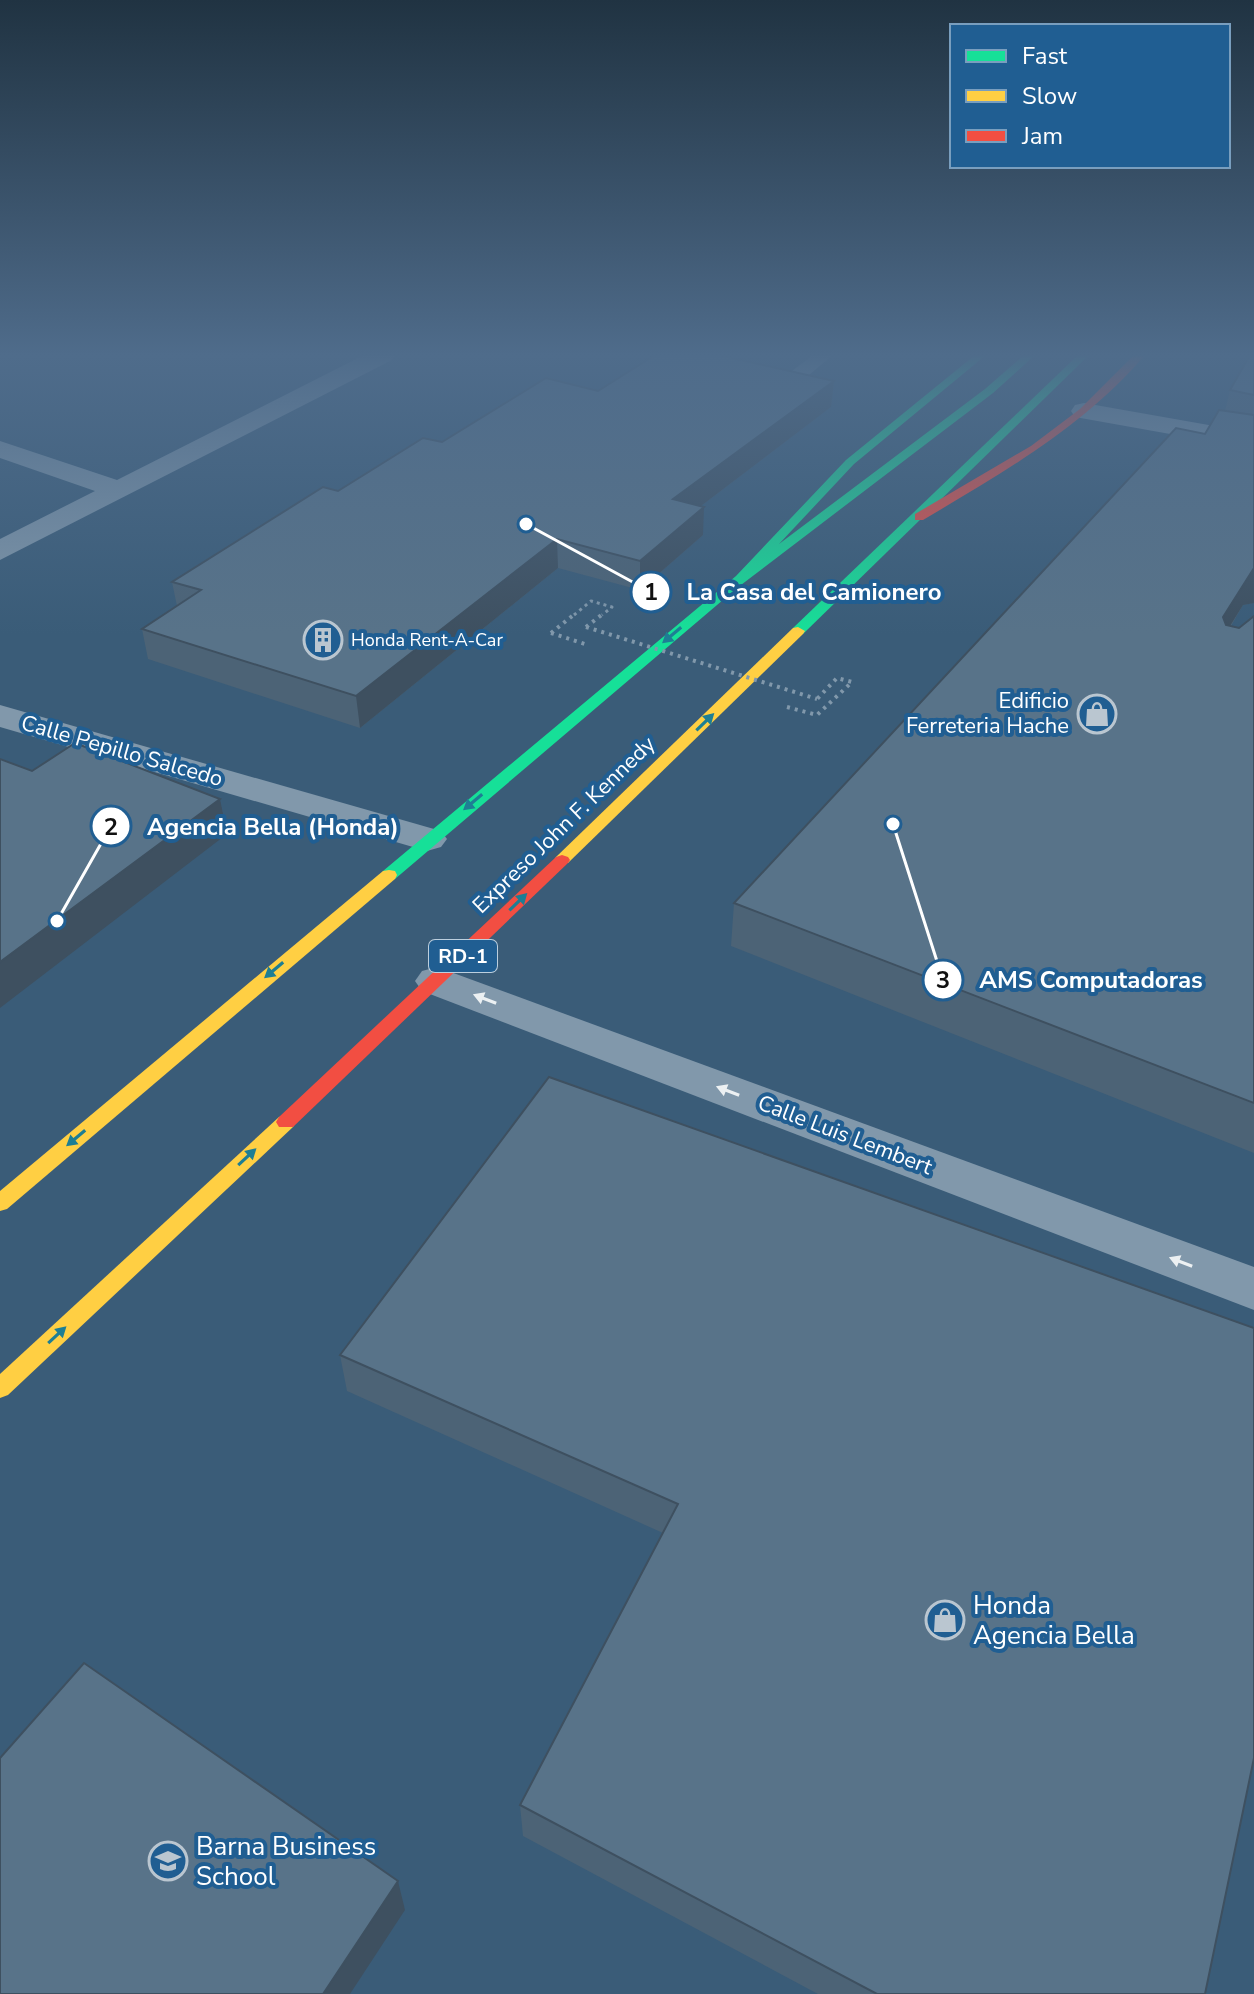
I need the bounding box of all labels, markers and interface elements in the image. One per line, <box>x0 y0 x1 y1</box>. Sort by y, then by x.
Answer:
legend <box>950 24 1230 168</box>
text: Fast <box>1022 40 1068 72</box>
text: Slow <box>1022 80 1077 112</box>
text: Jam <box>1021 120 1063 152</box>
callout: La Casa del Camionero <box>631 568 958 616</box>
text: 1 <box>644 576 658 608</box>
text: La Casa del Camionero <box>686 576 942 608</box>
building icon: Honda Rent-A-Car <box>302 619 344 661</box>
one-way arrow <box>662 626 682 643</box>
place label: Honda Rent-A-Car <box>351 628 503 652</box>
place label: Edificio Ferreteria Hache <box>906 686 1069 741</box>
shop icon: Edificio Ferreteria Hache <box>1076 693 1118 735</box>
street label: Calle Pepillo Salcedo <box>18 708 226 794</box>
one-way arrow <box>696 713 715 731</box>
street label: Expreso John F. Kennedy <box>466 729 662 920</box>
one-way arrow <box>463 793 483 810</box>
callout: Agencia Bella (Honda) <box>91 802 415 850</box>
text: 2 <box>104 811 118 843</box>
text: Agencia Bella (Honda) <box>147 811 399 843</box>
one-way arrow <box>508 894 527 912</box>
road number: RD-1 <box>429 940 497 972</box>
callout: AMS Computadoras <box>923 956 1219 1004</box>
one-way arrow <box>265 961 285 978</box>
text: 3 <box>936 964 950 996</box>
text: AMS Computadoras <box>979 964 1203 996</box>
one-way arrow <box>473 992 497 1005</box>
one-way arrow <box>716 1084 740 1097</box>
street label: Calle Luis Lembert <box>753 1088 937 1182</box>
one-way arrow <box>67 1129 87 1146</box>
one-way arrow <box>237 1149 256 1167</box>
one-way arrow <box>1169 1255 1193 1268</box>
one-way arrow <box>47 1326 66 1344</box>
place label: Honda Agencia Bella <box>973 1588 1135 1653</box>
shop icon: Honda Agencia Bella <box>924 1599 966 1641</box>
place label: Barna Business School <box>196 1829 376 1894</box>
school or university icon: Barna Business School <box>147 1840 189 1882</box>

